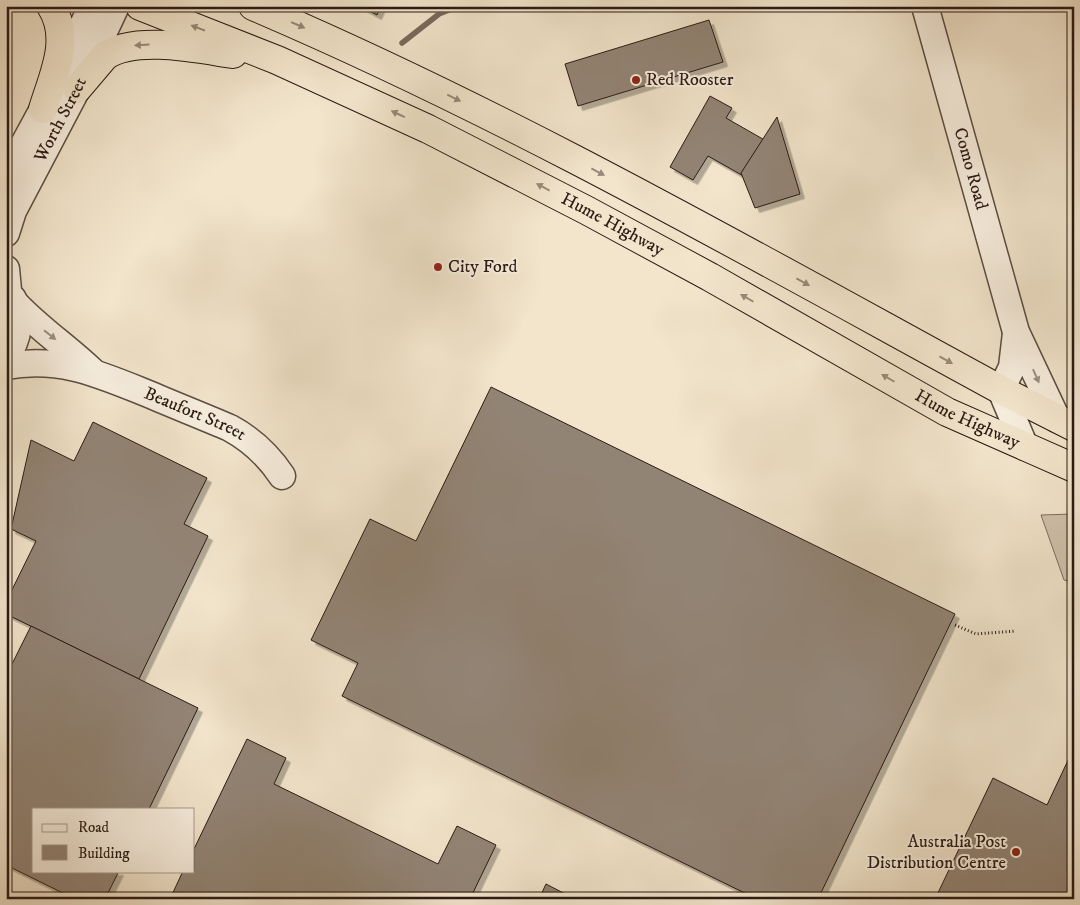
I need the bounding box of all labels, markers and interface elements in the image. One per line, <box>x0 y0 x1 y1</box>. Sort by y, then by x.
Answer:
one-way arrow <box>291 22 305 30</box>
one-way arrow <box>190 24 205 32</box>
one-way arrow <box>133 41 149 49</box>
place label: Red Rooster <box>646 69 734 91</box>
street label: Worth Street <box>29 74 92 167</box>
marker: Red Rooster <box>630 74 642 86</box>
one-way arrow <box>447 94 461 102</box>
one-way arrow <box>390 110 405 119</box>
street label: Como Road <box>949 125 992 212</box>
one-way arrow <box>591 168 606 176</box>
one-way arrow <box>536 183 550 191</box>
street label: Hume Highway <box>557 188 668 261</box>
place label: City Ford <box>448 256 517 278</box>
marker: City Ford <box>432 261 444 273</box>
one-way arrow <box>796 278 810 287</box>
one-way arrow <box>740 294 754 302</box>
one-way arrow <box>43 329 56 340</box>
one-way arrow <box>938 356 953 364</box>
one-way arrow <box>1033 369 1041 383</box>
one-way arrow <box>882 374 895 383</box>
street label: Beaufort Street <box>141 382 250 446</box>
street label: Hume Highway <box>911 385 1024 454</box>
legend <box>32 808 195 872</box>
text: Road <box>78 818 110 837</box>
place label: Australia Post Distribution Centre <box>867 831 1006 874</box>
text: Building <box>78 844 130 863</box>
marker: Australia Post Distribution Centre <box>1010 846 1022 858</box>

